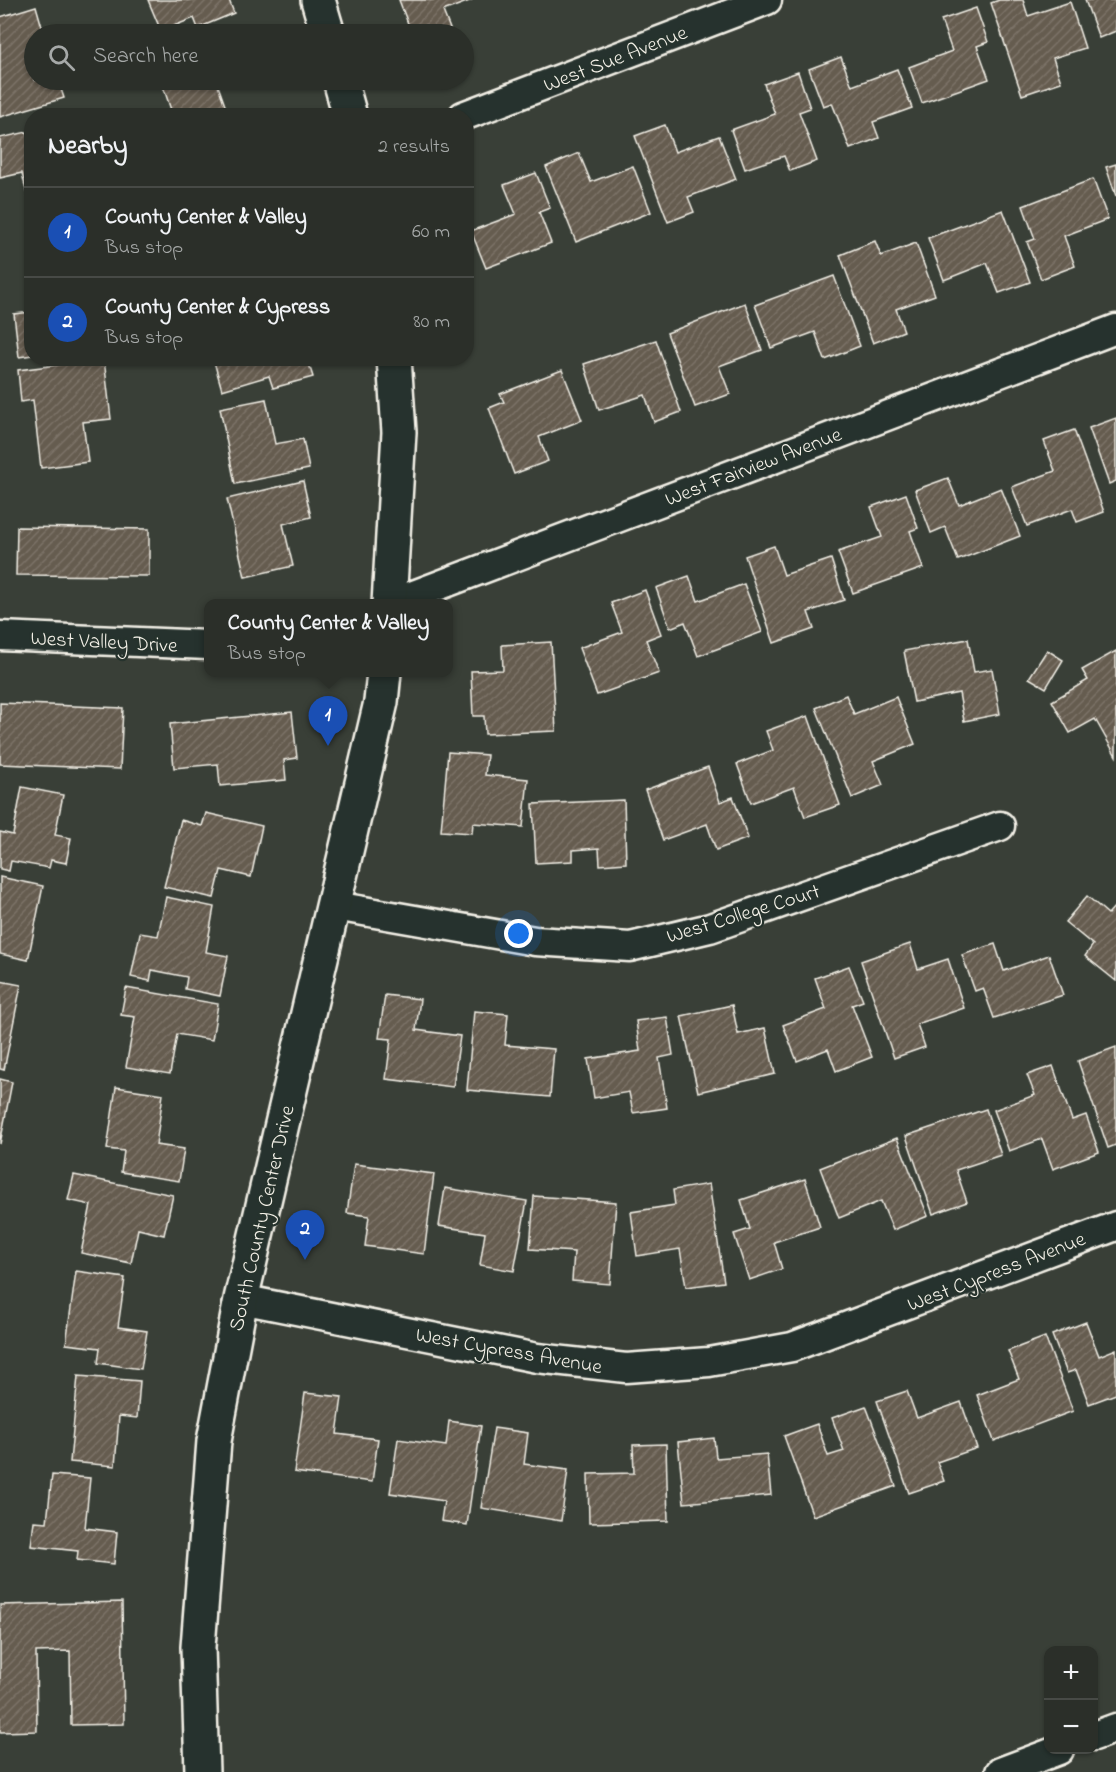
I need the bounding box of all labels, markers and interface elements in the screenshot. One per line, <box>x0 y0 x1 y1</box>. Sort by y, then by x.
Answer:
street label: West Sue Avenue <box>540 18 692 101</box>
search box <box>24 24 474 90</box>
icon: search <box>45 41 78 74</box>
text: Search here <box>93 41 198 73</box>
text: Nearby <box>48 128 127 166</box>
text: 2 results <box>378 133 450 162</box>
text: County Center & Valley <box>105 202 307 234</box>
text: 1 <box>64 218 71 247</box>
text: 60 m <box>412 218 450 247</box>
text: Bus stop <box>105 234 183 263</box>
text: County Center & Cypress <box>105 292 330 324</box>
text: 2 <box>63 308 72 337</box>
text: 80 m <box>413 308 450 337</box>
text: Bus stop <box>105 324 183 353</box>
street label: West Fairview Avenue <box>661 420 847 515</box>
popup <box>204 599 453 677</box>
text: County Center & Valley <box>228 608 429 640</box>
street label: West Valley Drive <box>30 624 179 664</box>
text: Bus stop <box>228 640 306 669</box>
pin: 1 <box>308 696 348 746</box>
street label: West College Court <box>663 877 825 954</box>
your location <box>504 919 533 948</box>
street label: South County Center Drive <box>222 1102 306 1335</box>
pin: 2 <box>286 1210 324 1260</box>
street label: West Cypress Avenue <box>903 1225 1091 1323</box>
street label: West Cypress Avenue <box>413 1321 605 1385</box>
map controls <box>1044 1646 1098 1754</box>
button: + <box>1044 1646 1098 1700</box>
button: − <box>1044 1700 1098 1754</box>

